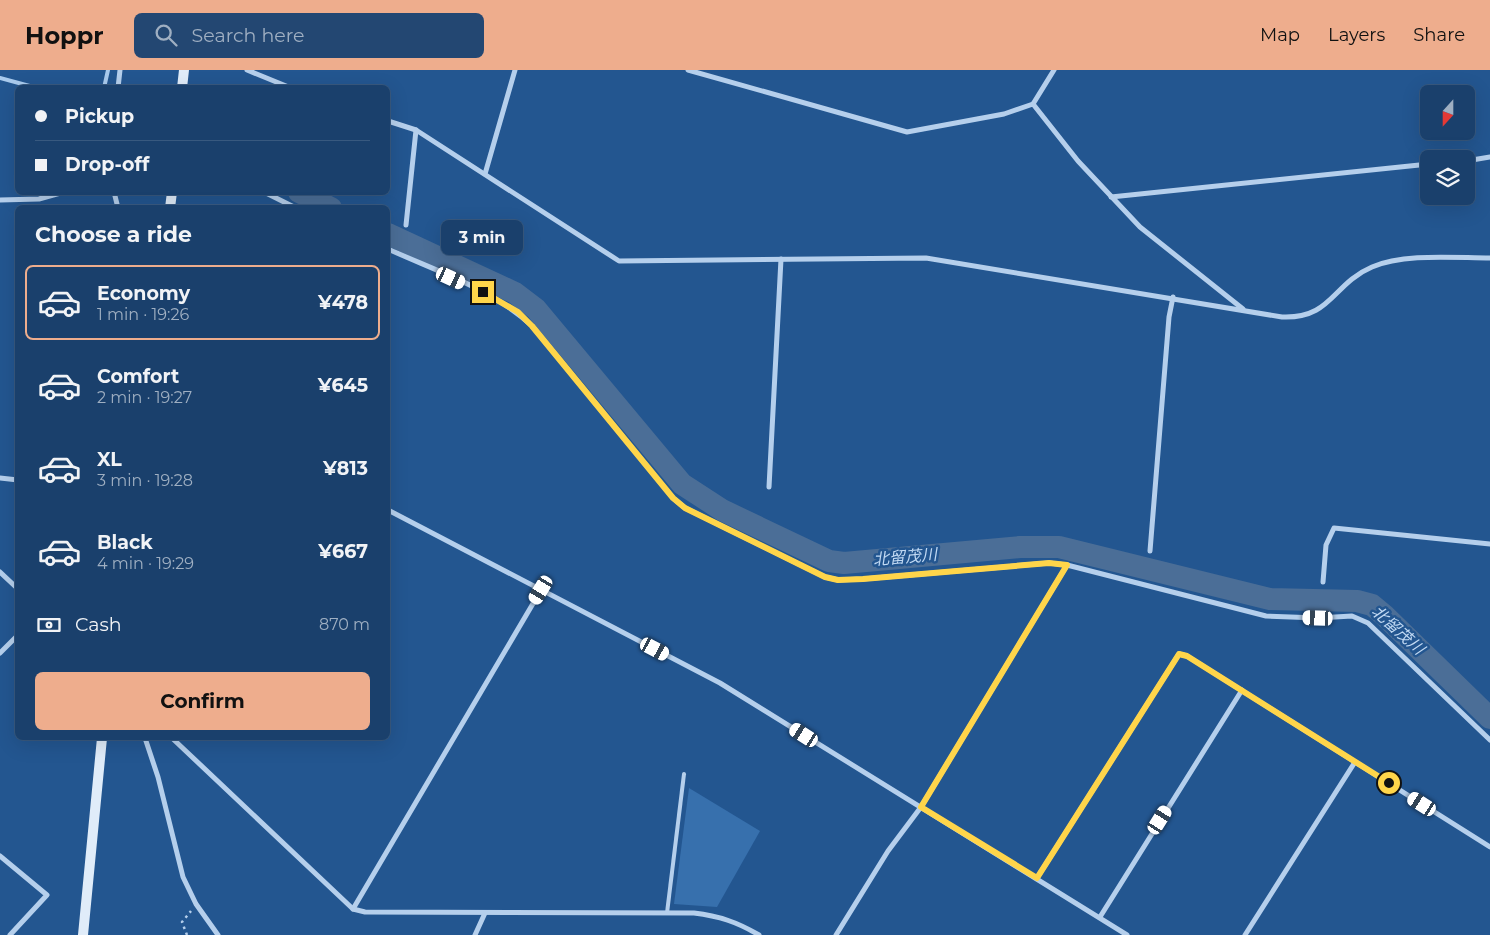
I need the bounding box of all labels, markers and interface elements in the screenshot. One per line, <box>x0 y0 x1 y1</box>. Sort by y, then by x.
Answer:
search box <box>134 13 484 58</box>
text: Hoppr <box>25 21 104 50</box>
icon: search <box>152 21 180 49</box>
text: Search here <box>192 24 305 47</box>
text: Map <box>1260 24 1300 46</box>
text: Layers <box>1328 24 1385 46</box>
text: Share <box>1413 24 1465 46</box>
north arrow <box>1420 85 1475 140</box>
map controls <box>1420 85 1475 205</box>
text: Pickup <box>65 105 134 128</box>
button: layers <box>1420 150 1475 205</box>
text: Drop-off <box>65 153 149 176</box>
callout: 3 min <box>442 220 524 254</box>
text: Choose a ride <box>35 221 192 248</box>
text: 3 min <box>459 228 505 247</box>
car <box>434 265 467 291</box>
icon: car <box>37 280 82 325</box>
route end <box>472 281 494 303</box>
text: Economy <box>97 282 190 305</box>
text: ¥478 <box>318 291 368 314</box>
text: 1 min · 19:26 <box>97 305 189 324</box>
icon: car <box>37 363 82 408</box>
text: Comfort <box>97 365 179 388</box>
text: ¥645 <box>318 374 368 397</box>
text: 2 min · 19:27 <box>97 388 192 407</box>
icon: car <box>37 446 82 491</box>
text: XL <box>97 448 122 471</box>
text: ¥813 <box>323 457 368 480</box>
text: 3 min · 19:28 <box>97 471 193 490</box>
icon: car <box>37 529 82 574</box>
text: Black <box>97 531 153 554</box>
text: ¥667 <box>318 540 368 563</box>
water label: 北留茂川 <box>872 545 940 569</box>
text: 4 min · 19:29 <box>97 554 194 573</box>
car <box>526 573 555 607</box>
water label: 北留茂川 <box>1368 602 1430 660</box>
car <box>1302 610 1333 626</box>
icon: cash <box>35 611 63 639</box>
text: Cash <box>75 613 122 636</box>
text: 870 m <box>319 615 370 634</box>
car <box>638 635 671 663</box>
button: Confirm <box>35 672 370 730</box>
car <box>787 721 820 749</box>
route start <box>1378 772 1400 794</box>
car <box>1405 790 1438 818</box>
car <box>1145 803 1174 837</box>

